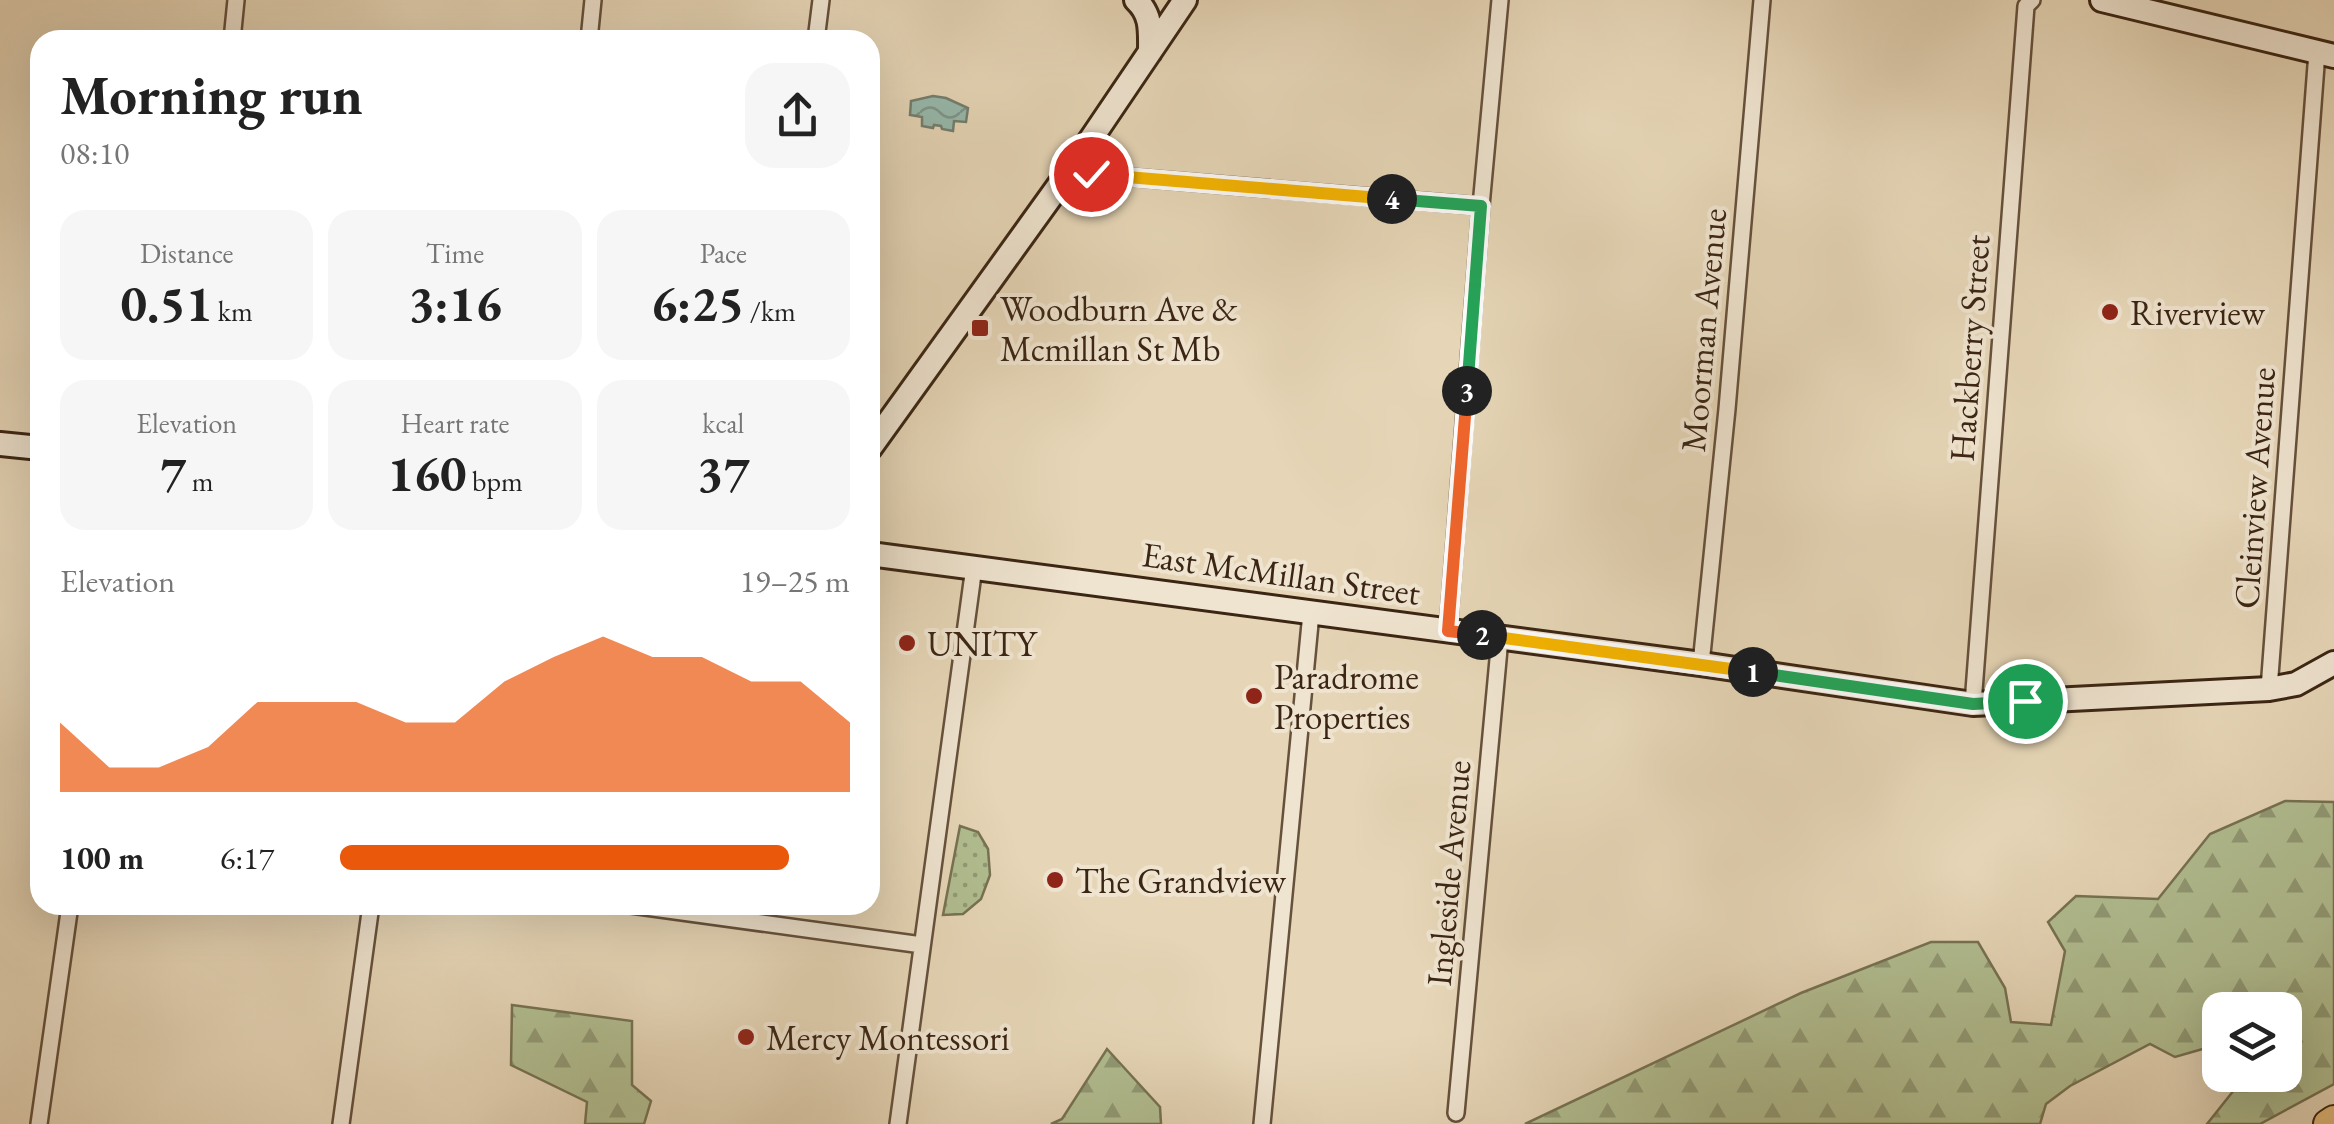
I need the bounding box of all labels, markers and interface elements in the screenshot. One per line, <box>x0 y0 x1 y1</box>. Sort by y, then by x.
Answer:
text: Morning run <box>60 59 363 130</box>
button: share <box>745 63 850 168</box>
text: 08:10 <box>60 132 129 174</box>
pin <box>1049 132 1134 217</box>
icon: check <box>1064 147 1119 202</box>
pin: 4 <box>1367 174 1417 224</box>
text: 4 <box>1385 181 1399 217</box>
street label: Moorman Avenue <box>1670 206 1736 454</box>
street label: Hackberry Street <box>1939 233 1999 463</box>
text: Distance <box>140 235 233 271</box>
text: Time <box>426 235 484 271</box>
text: Pace <box>700 235 747 271</box>
text: 0.51 <box>121 271 212 336</box>
text: 3:16 <box>408 271 502 336</box>
text: 6:25 <box>651 271 744 336</box>
place label: Woodburn Ave & Mcmillan St Mb <box>1000 286 1238 371</box>
place label: Riverview <box>2130 290 2266 335</box>
text: km <box>212 293 253 329</box>
text: /km <box>744 293 796 329</box>
marker: Riverview <box>2099 301 2121 323</box>
marker: Woodburn Ave & Mcmillan St Mb <box>969 317 991 339</box>
pin: 3 <box>1442 366 1492 416</box>
street label: Cleinview Avenue <box>2223 366 2285 610</box>
text: 3 <box>1460 373 1474 409</box>
text: Elevation <box>136 405 237 441</box>
text: Heart rate <box>401 405 509 441</box>
text: kcal <box>702 405 744 441</box>
text: 7 <box>160 441 186 506</box>
text: 160 <box>387 441 467 506</box>
text: 37 <box>697 441 750 506</box>
text: m <box>186 463 214 499</box>
text: bpm <box>467 463 523 499</box>
street label: East McMillan Street <box>1139 531 1423 615</box>
text: Elevation <box>60 560 175 602</box>
text: 19–25 m <box>740 560 850 602</box>
pin: 2 <box>1457 610 1507 660</box>
text: 2 <box>1475 617 1489 653</box>
place label: UNITY <box>927 621 1038 666</box>
marker: UNITY <box>896 632 918 654</box>
pin: 1 <box>1728 647 1778 697</box>
place label: Paradrome Properties <box>1274 654 1419 739</box>
text: 1 <box>1746 654 1760 690</box>
pin <box>1983 659 2068 744</box>
icon: arrive <box>1998 674 2053 729</box>
marker: Paradrome Properties <box>1243 685 1265 707</box>
street label: Ingleside Avenue <box>1416 758 1480 988</box>
text: 100 m <box>60 837 144 879</box>
text: 6:17 <box>220 837 274 879</box>
place label: The Grandview <box>1075 858 1287 903</box>
marker: The Grandview <box>1044 869 1066 891</box>
map controls <box>2202 992 2302 1092</box>
button: layers <box>2202 992 2302 1092</box>
place label: Mercy Montessori <box>766 1015 1010 1060</box>
marker: Mercy Montessori <box>735 1026 757 1048</box>

